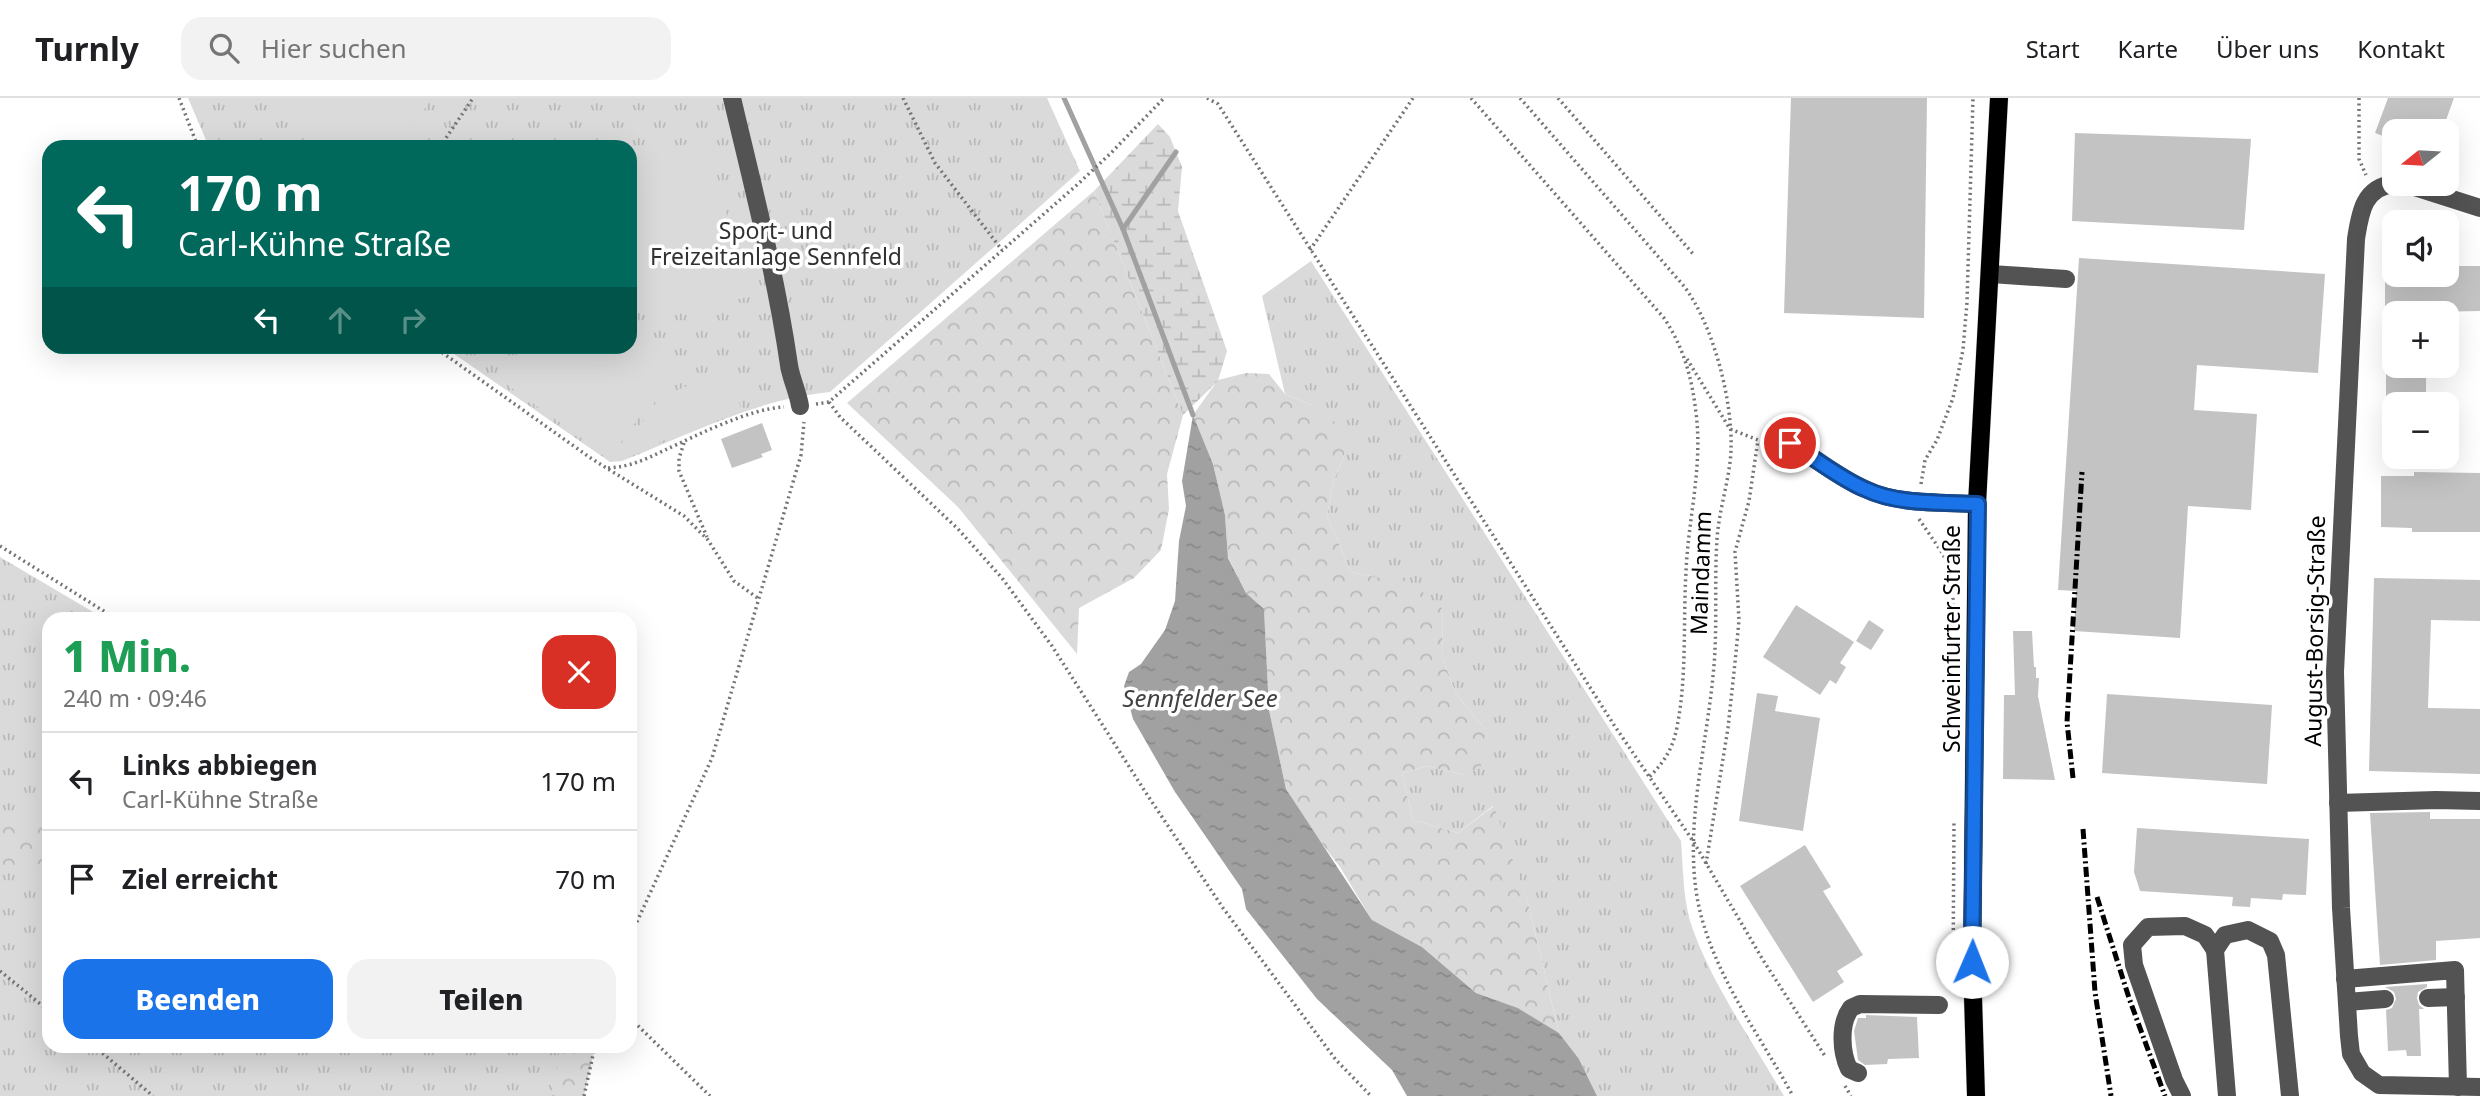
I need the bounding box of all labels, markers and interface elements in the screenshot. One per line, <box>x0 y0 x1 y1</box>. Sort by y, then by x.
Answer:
search box <box>181 17 671 80</box>
text: Turnly <box>35 26 139 71</box>
icon: search <box>205 29 243 67</box>
text: Hier suchen <box>261 30 407 66</box>
text: Start <box>2026 32 2080 65</box>
text: Karte <box>2118 32 2178 65</box>
text: Über uns <box>2216 32 2319 65</box>
text: Kontakt <box>2357 32 2445 65</box>
north arrow <box>2382 119 2459 196</box>
map controls <box>2382 119 2459 469</box>
text: 170 m <box>178 159 323 225</box>
icon: left <box>63 168 154 259</box>
button: sound <box>2382 210 2459 287</box>
park label: Sport- und Freizeitanlage Sennfeld <box>650 214 902 272</box>
text: Carl-Kühne Straße <box>178 222 451 265</box>
icon: left <box>248 301 286 339</box>
icon: ahead <box>321 301 359 339</box>
icon: right <box>394 301 432 339</box>
button: + <box>2382 301 2459 378</box>
button: − <box>2382 392 2459 469</box>
pin <box>1760 413 1820 473</box>
icon: arrive <box>1771 424 1809 462</box>
street label: Maindamm <box>1682 510 1718 635</box>
street label: August-Borsig-Straße <box>2296 515 2332 747</box>
street label: Schweinfurter Straße <box>1935 525 1967 753</box>
text: 1 Min. <box>63 627 191 684</box>
button: close <box>542 635 616 709</box>
water label: Sennfelder See <box>1122 681 1278 714</box>
text: 240 m · 09:46 <box>63 682 207 714</box>
text: Links abbiegen <box>122 747 318 783</box>
icon: left <box>63 762 101 800</box>
text: 170 m <box>540 763 616 799</box>
text: Carl-Kühne Straße <box>122 783 318 815</box>
icon: arrive <box>63 860 101 898</box>
text: Ziel erreicht <box>122 861 278 897</box>
text: 70 m <box>555 861 616 897</box>
position arrow <box>1935 925 2009 999</box>
button: Beenden <box>63 959 333 1039</box>
button: Teilen <box>347 959 616 1039</box>

